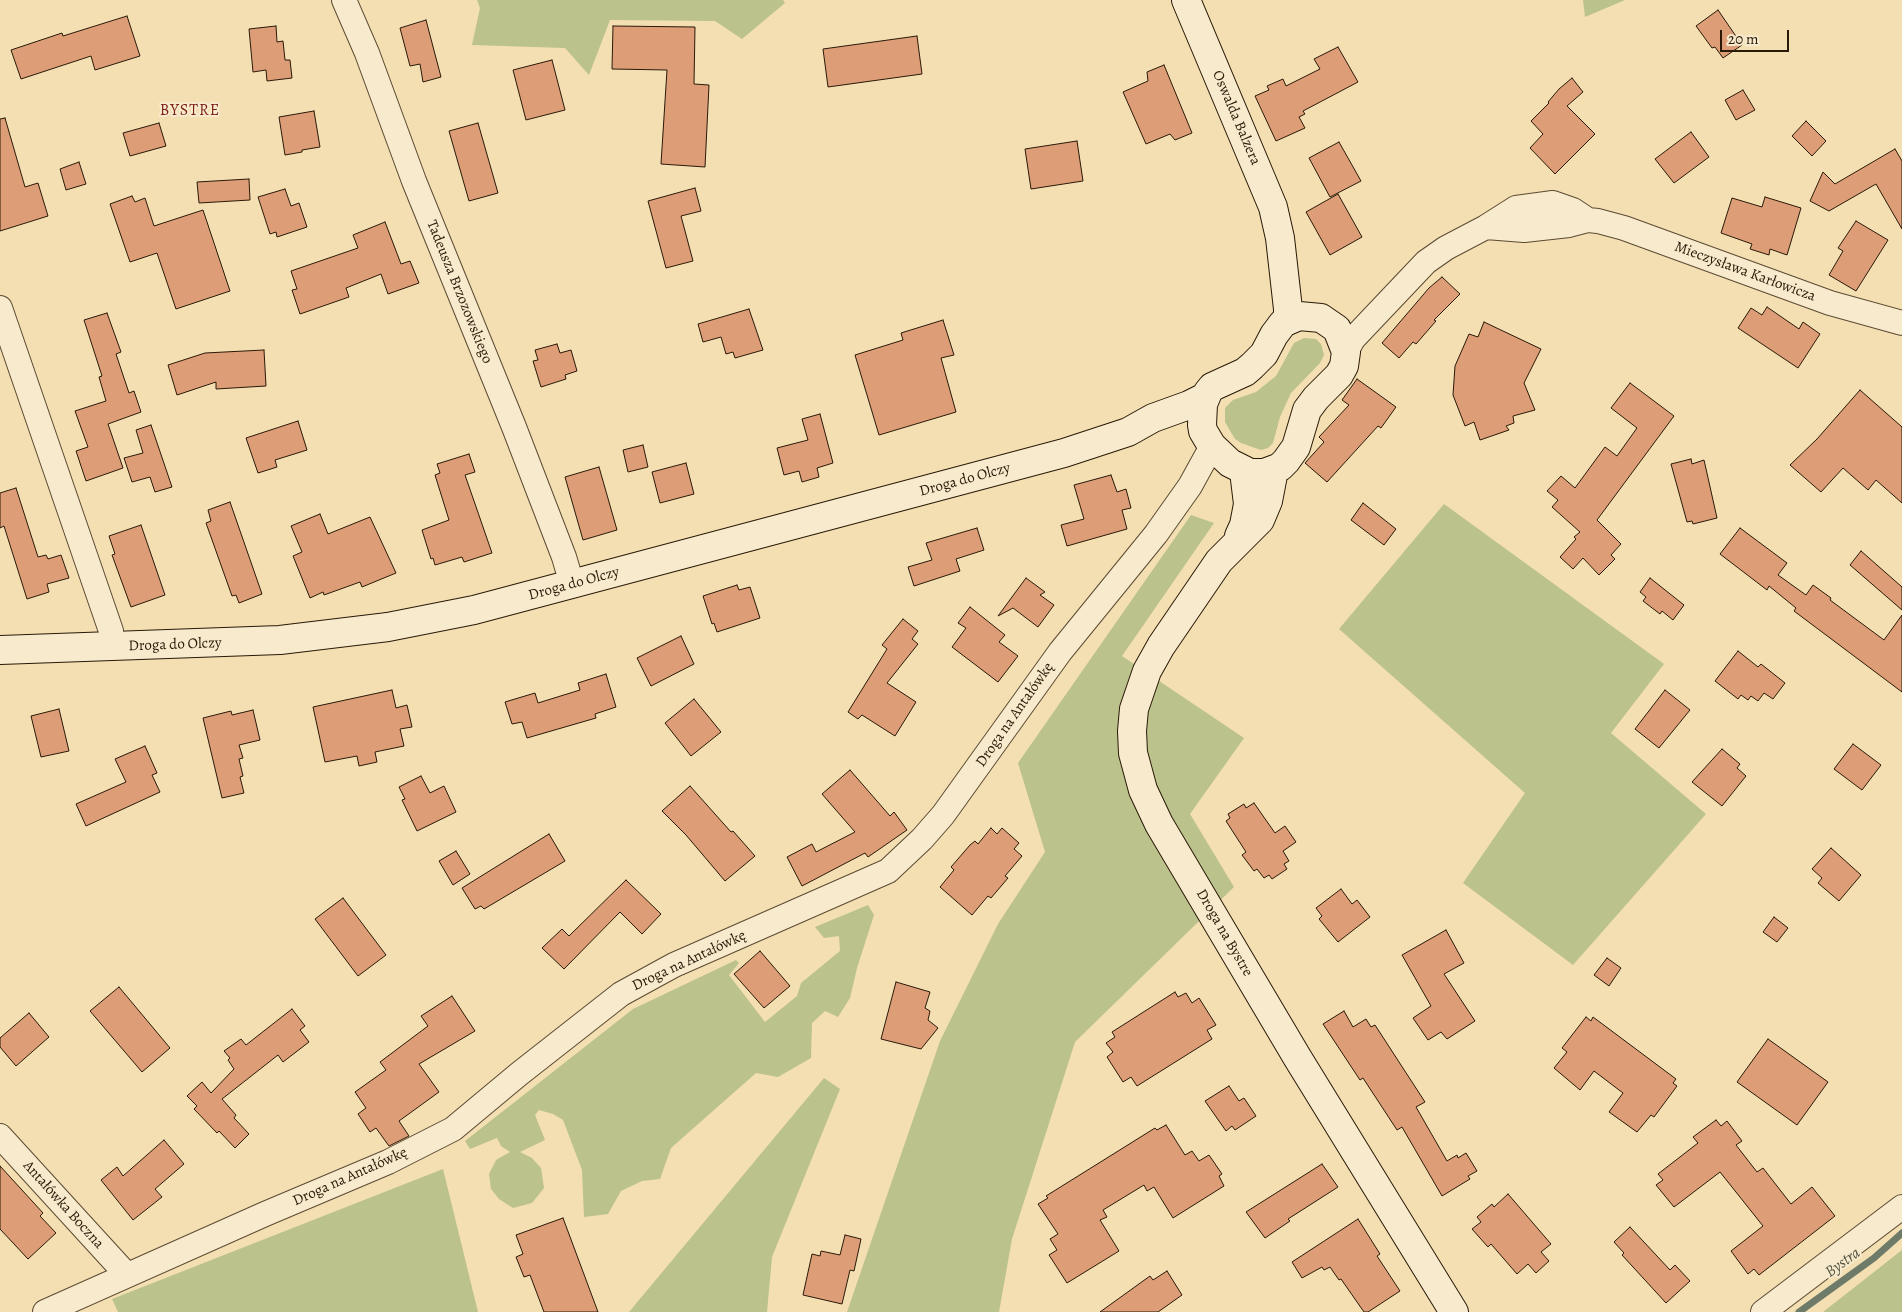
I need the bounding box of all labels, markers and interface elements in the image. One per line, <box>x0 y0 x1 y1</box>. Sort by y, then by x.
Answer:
scale bar <box>1722 20 1791 52</box>
text: 20 m <box>1728 29 1759 49</box>
street label: Oswalda Balzera <box>1208 68 1264 168</box>
district label: BYSTRE <box>159 101 221 121</box>
street label: Tadeusza Brzozowskiego <box>422 218 496 366</box>
street label: Mieczysława Karłowicza <box>1672 238 1818 306</box>
street label: Droga do Olczy <box>918 459 1012 501</box>
street label: Droga do Olczy <box>527 563 621 605</box>
street label: Droga do Olczy <box>128 634 222 656</box>
street label: Droga na Antałówkę <box>972 659 1058 771</box>
street label: Droga na Bystre <box>1192 886 1256 980</box>
street label: Droga na Antałówkę <box>629 927 749 995</box>
street label: Droga na Antałówkę <box>290 1144 410 1210</box>
street label: Antałówka Boczna <box>19 1157 107 1253</box>
water label: Bystra <box>1822 1244 1864 1282</box>

